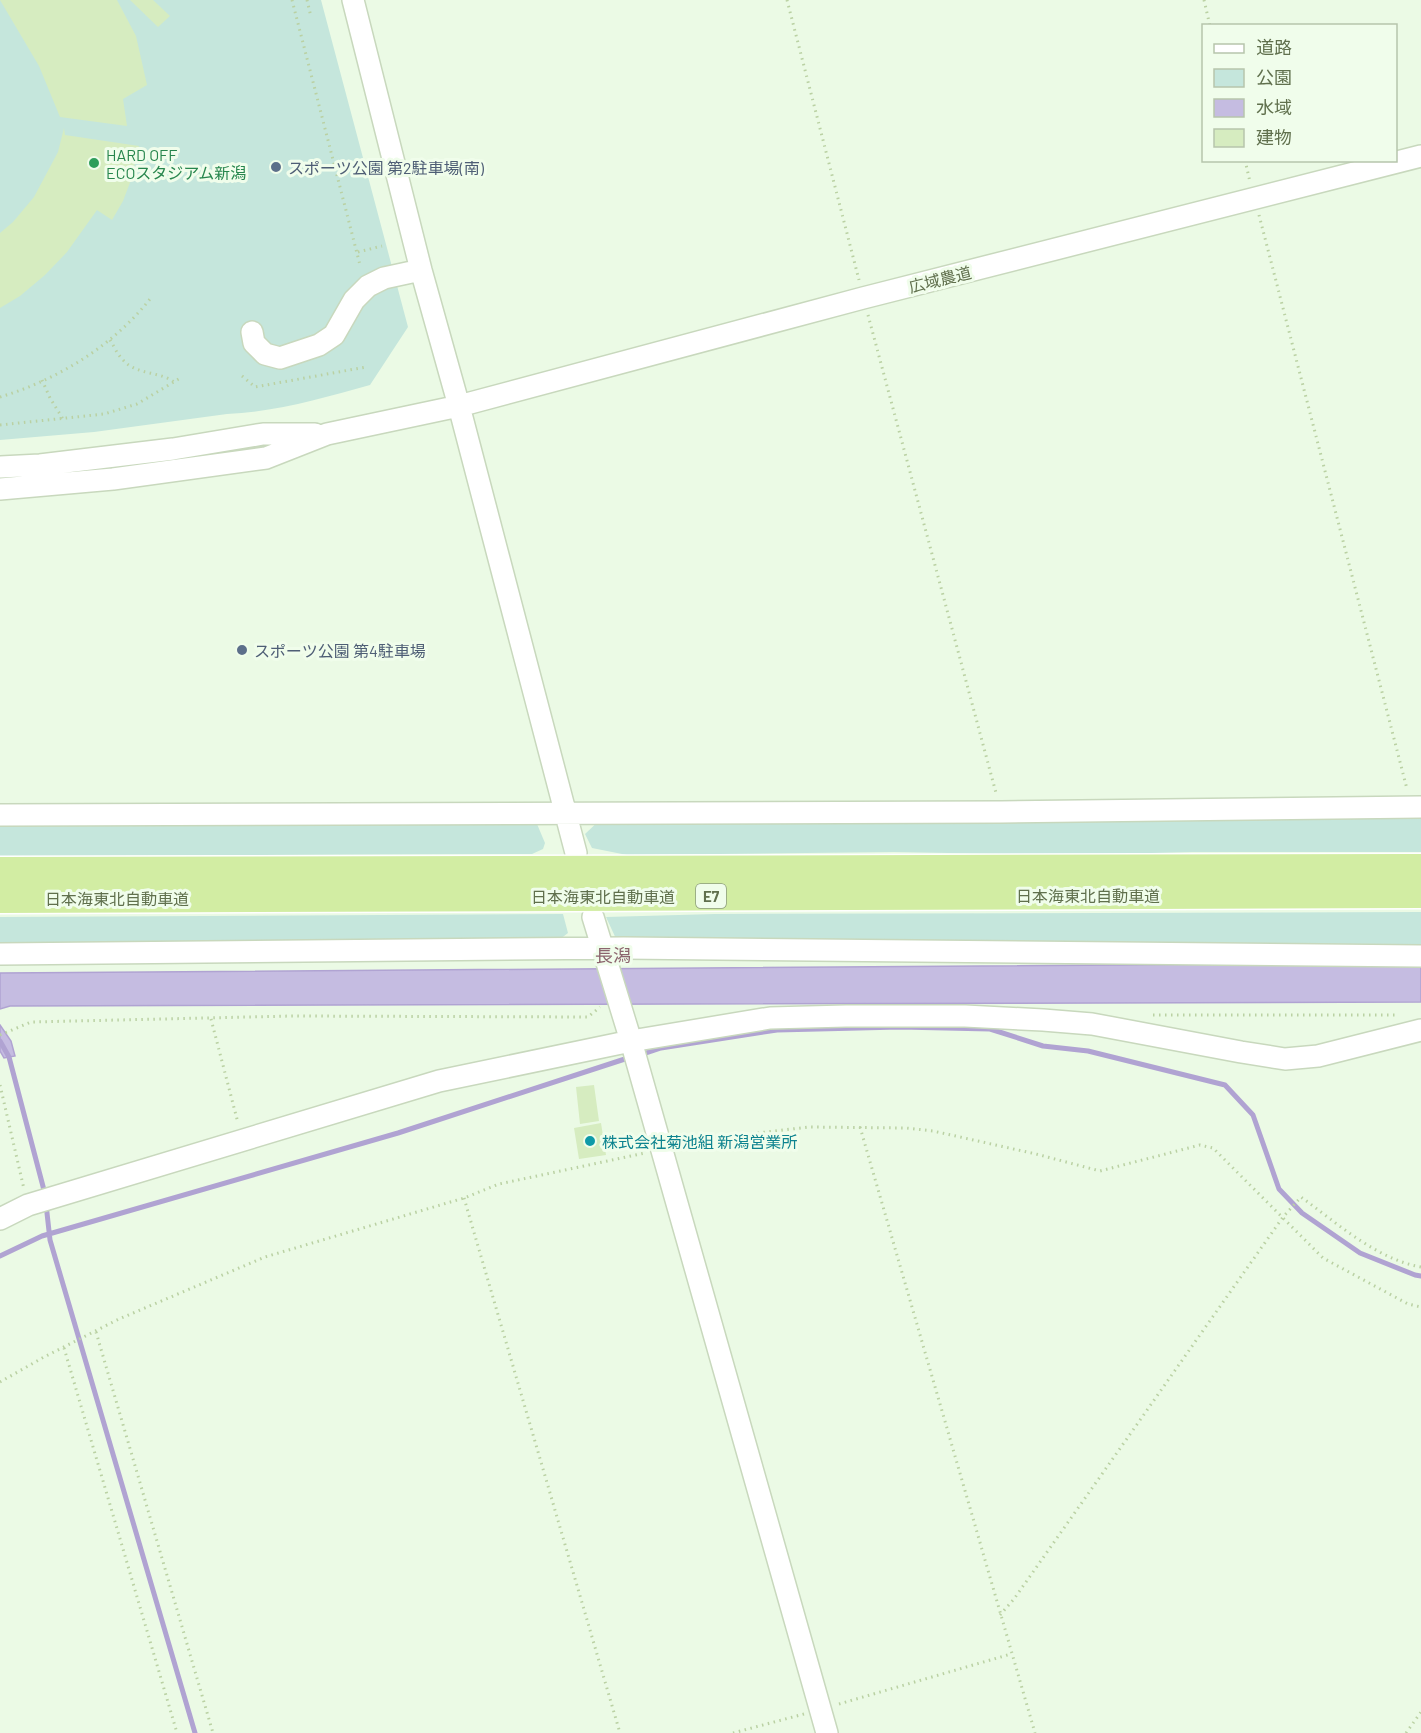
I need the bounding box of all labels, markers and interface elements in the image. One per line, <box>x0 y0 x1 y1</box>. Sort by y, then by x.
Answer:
legend <box>1202 24 1397 162</box>
text: 道路 <box>1256 36 1292 58</box>
text: 公園 <box>1256 66 1292 88</box>
text: 水域 <box>1256 96 1292 118</box>
text: 建物 <box>1256 126 1292 148</box>
place label: HARD OFF ECOスタジアム新潟 <box>106 145 246 182</box>
marker: HARD OFF ECOスタジアム新潟 <box>87 156 101 170</box>
place label: スポーツ公園 第2駐車場(南) <box>288 158 485 177</box>
marker: スポーツ公園 第2駐車場(南) <box>269 160 283 174</box>
street label: 広域農道 <box>907 262 973 296</box>
place label: スポーツ公園 第4駐車場 <box>254 641 426 660</box>
marker: スポーツ公園 第4駐車場 <box>235 643 249 657</box>
road number: E7 <box>696 884 726 908</box>
street label: 日本海東北自動車道 <box>1016 886 1160 905</box>
street label: 日本海東北自動車道 <box>531 887 675 906</box>
street label: 日本海東北自動車道 <box>45 889 189 908</box>
district label: 長潟 <box>595 944 631 966</box>
place label: 株式会社菊池組 新潟営業所 <box>602 1132 797 1151</box>
marker: 株式会社菊池組 新潟営業所 <box>583 1134 597 1148</box>

